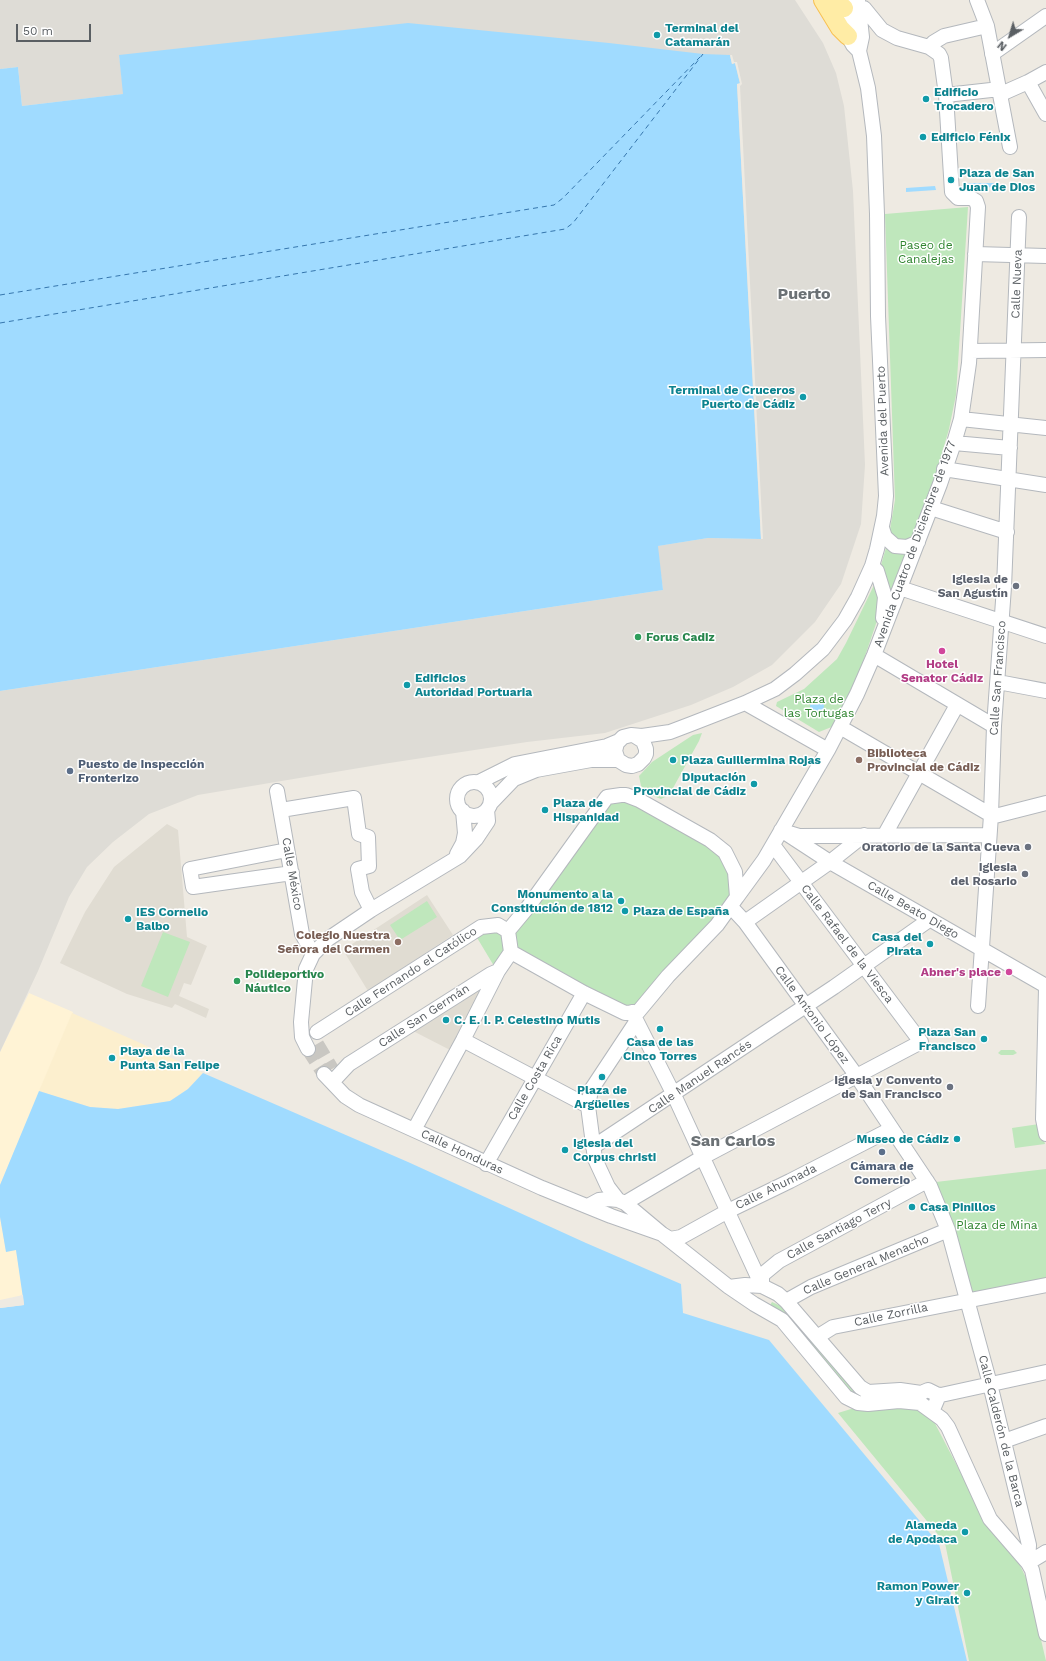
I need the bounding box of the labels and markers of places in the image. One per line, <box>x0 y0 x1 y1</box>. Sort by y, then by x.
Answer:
place label: Terminal del Catamarán <box>665 21 739 49</box>
marker: Terminal del Catamarán <box>652 30 662 40</box>
place label: Edificio Trocadero <box>934 85 994 113</box>
marker: Edificio Trocadero <box>921 94 931 104</box>
place label: Edificio Fénix <box>931 130 1011 144</box>
marker: Edificio Fénix <box>918 132 928 142</box>
place label: Plaza de San Juan de Dios <box>959 166 1035 194</box>
marker: Plaza de San Juan de Dios <box>946 175 956 185</box>
place label: Terminal de Cruceros Puerto de Cádiz <box>669 383 795 411</box>
marker: Terminal de Cruceros Puerto de Cádiz <box>798 392 808 402</box>
place label: Iglesia de San Agustín <box>938 572 1008 600</box>
marker: Iglesia de San Agustín <box>1011 581 1021 591</box>
place label: Forus Cadiz <box>646 630 715 644</box>
marker: Forus Cadiz <box>633 632 643 642</box>
marker: Hotel Senator Cádiz <box>937 646 947 656</box>
place label: Hotel Senator Cádiz <box>901 657 983 685</box>
place label: Edificios Autoridad Portuaria <box>415 671 532 699</box>
marker: Edificios Autoridad Portuaria <box>402 680 412 690</box>
place label: Biblioteca Provincial de Cádiz <box>867 746 980 774</box>
place label: Plaza Guillermina Rojas <box>681 753 821 767</box>
marker: Plaza Guillermina Rojas <box>668 755 678 765</box>
marker: Biblioteca Provincial de Cádiz <box>854 755 864 765</box>
place label: Puesto de Inspección Fronterizo <box>78 757 204 785</box>
marker: Puesto de Inspección Fronterizo <box>65 766 75 776</box>
place label: Diputación Provincial de Cádiz <box>633 770 746 798</box>
marker: Diputación Provincial de Cádiz <box>749 779 759 789</box>
place label: Plaza de Hispanidad <box>553 796 619 824</box>
marker: Plaza de Hispanidad <box>540 805 550 815</box>
place label: Oratorio de la Santa Cueva <box>862 840 1020 854</box>
marker: Oratorio de la Santa Cueva <box>1023 842 1033 852</box>
place label: Iglesia del Rosario <box>951 860 1017 888</box>
marker: Iglesia del Rosario <box>1020 869 1030 879</box>
place label: Monumento a la Constitución de 1812 <box>491 887 613 915</box>
marker: Monumento a la Constitución de 1812 <box>616 896 626 906</box>
place label: Plaza de España <box>633 904 729 918</box>
place label: IES Cornelio Balbo <box>136 905 208 933</box>
marker: Plaza de España <box>620 906 630 916</box>
marker: IES Cornelio Balbo <box>123 914 133 924</box>
place label: Colegio Nuestra Señora del Carmen <box>277 928 390 956</box>
place label: Casa del Pirata <box>872 930 922 958</box>
marker: Colegio Nuestra Señora del Carmen <box>393 937 403 947</box>
marker: Casa del Pirata <box>925 939 935 949</box>
place label: Abner's place <box>921 965 1001 979</box>
place label: Polideportivo Náutico <box>245 967 324 995</box>
marker: Abner's place <box>1004 967 1014 977</box>
marker: Polideportivo Náutico <box>232 976 242 986</box>
place label: C. E. I. P. Celestino Mutis <box>454 1013 600 1027</box>
marker: C. E. I. P. Celestino Mutis <box>441 1015 451 1025</box>
marker: Casa de las Cinco Torres <box>655 1024 665 1034</box>
place label: Plaza San Francisco <box>918 1025 976 1053</box>
marker: Plaza San Francisco <box>979 1034 989 1044</box>
place label: Casa de las Cinco Torres <box>623 1035 697 1063</box>
place label: Playa de la Punta San Felipe <box>120 1044 220 1072</box>
marker: Playa de la Punta San Felipe <box>107 1053 117 1063</box>
marker: Plaza de Argüelles <box>597 1072 607 1082</box>
place label: Iglesia y Convento de San Francisco <box>834 1073 942 1101</box>
marker: Iglesia y Convento de San Francisco <box>945 1082 955 1092</box>
place label: Plaza de Argüelles <box>574 1083 630 1111</box>
place label: Museo de Cádiz <box>857 1132 949 1146</box>
marker: Museo de Cádiz <box>952 1134 962 1144</box>
place label: Iglesia del Corpus christi <box>573 1136 656 1164</box>
marker: Iglesia del Corpus christi <box>560 1145 570 1155</box>
marker: Cámara de Comercio <box>877 1147 887 1157</box>
place label: Cámara de Comercio <box>850 1159 914 1187</box>
place label: Casa Pinillos <box>920 1200 996 1214</box>
marker: Casa Pinillos <box>907 1202 917 1212</box>
place label: Alameda de Apodaca <box>888 1518 957 1546</box>
marker: Alameda de Apodaca <box>960 1527 970 1537</box>
place label: Ramon Power y Giralt <box>877 1579 959 1607</box>
marker: Ramon Power y Giralt <box>962 1588 972 1598</box>

